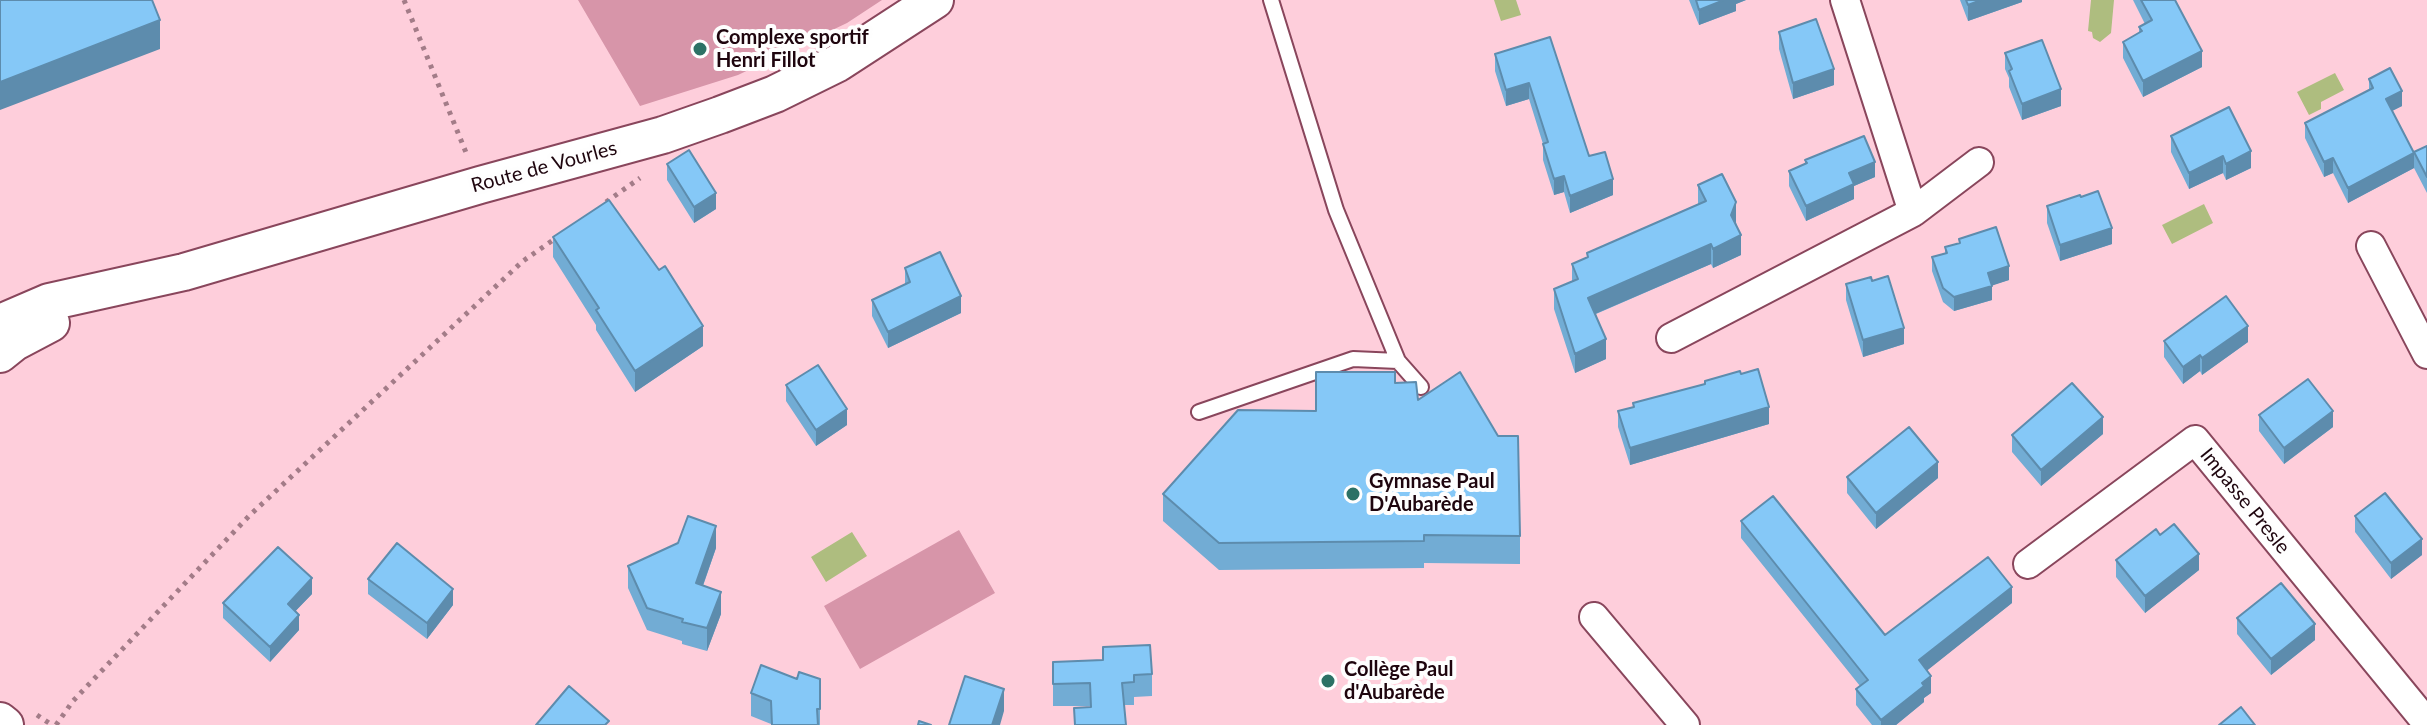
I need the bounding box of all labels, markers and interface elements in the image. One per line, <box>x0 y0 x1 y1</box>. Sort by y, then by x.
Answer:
place label: Complexe sportif Henri Fillot <box>716 26 869 73</box>
marker: Complexe sportif Henri Fillot <box>691 40 709 58</box>
street label: Route de Vourles <box>469 136 619 198</box>
street label: Impasse Presle <box>2195 443 2295 559</box>
place label: Gymnase Paul D'Aubarède <box>1369 470 1495 517</box>
marker: Gymnase Paul D'Aubarède <box>1344 485 1362 503</box>
place label: Collège Paul d'Aubarède <box>1344 658 1454 705</box>
marker: Collège Paul d'Aubarède <box>1319 672 1337 690</box>

